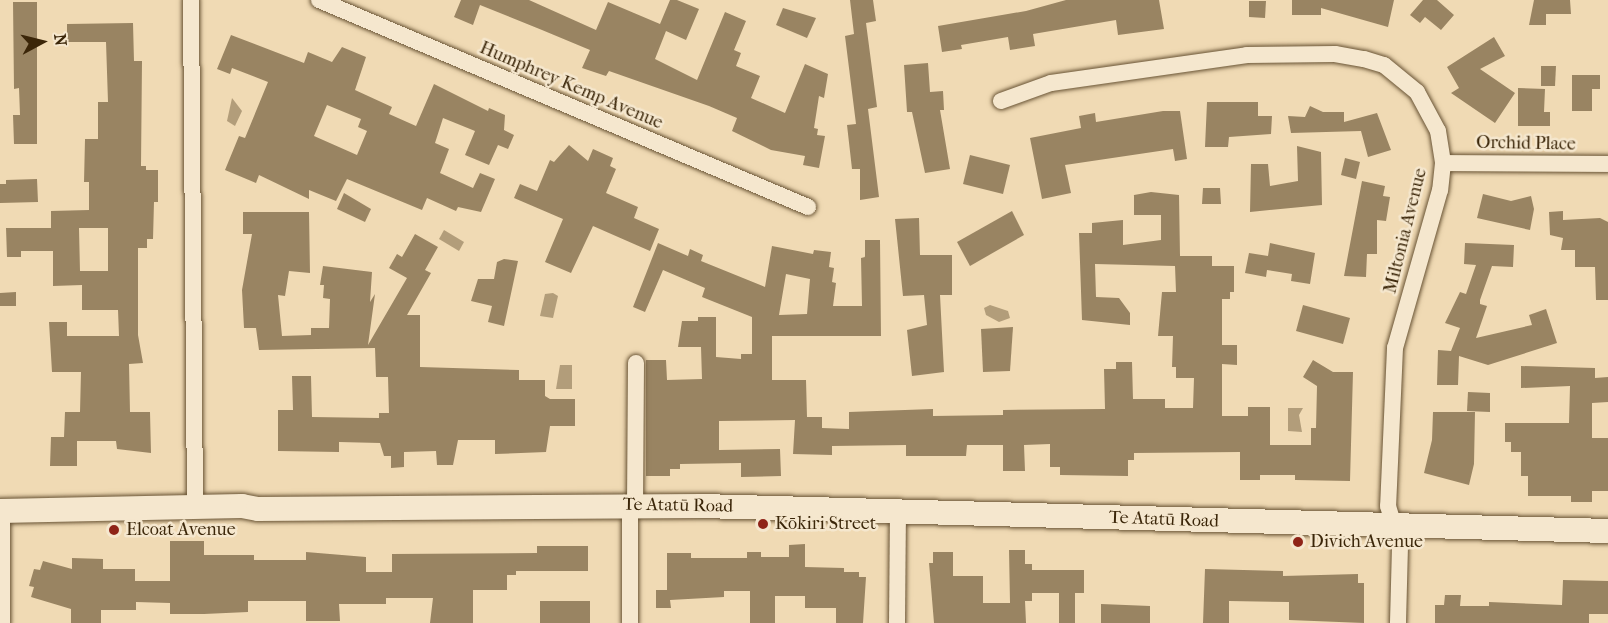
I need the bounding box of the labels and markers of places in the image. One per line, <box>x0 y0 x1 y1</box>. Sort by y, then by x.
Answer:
place label: Kōkiri Street <box>775 513 876 535</box>
marker: Kōkiri Street <box>756 517 770 531</box>
place label: Elcoat Avenue <box>126 519 236 541</box>
marker: Elcoat Avenue <box>107 523 121 537</box>
place label: Divich Avenue <box>1310 531 1423 553</box>
marker: Divich Avenue <box>1291 535 1305 549</box>

